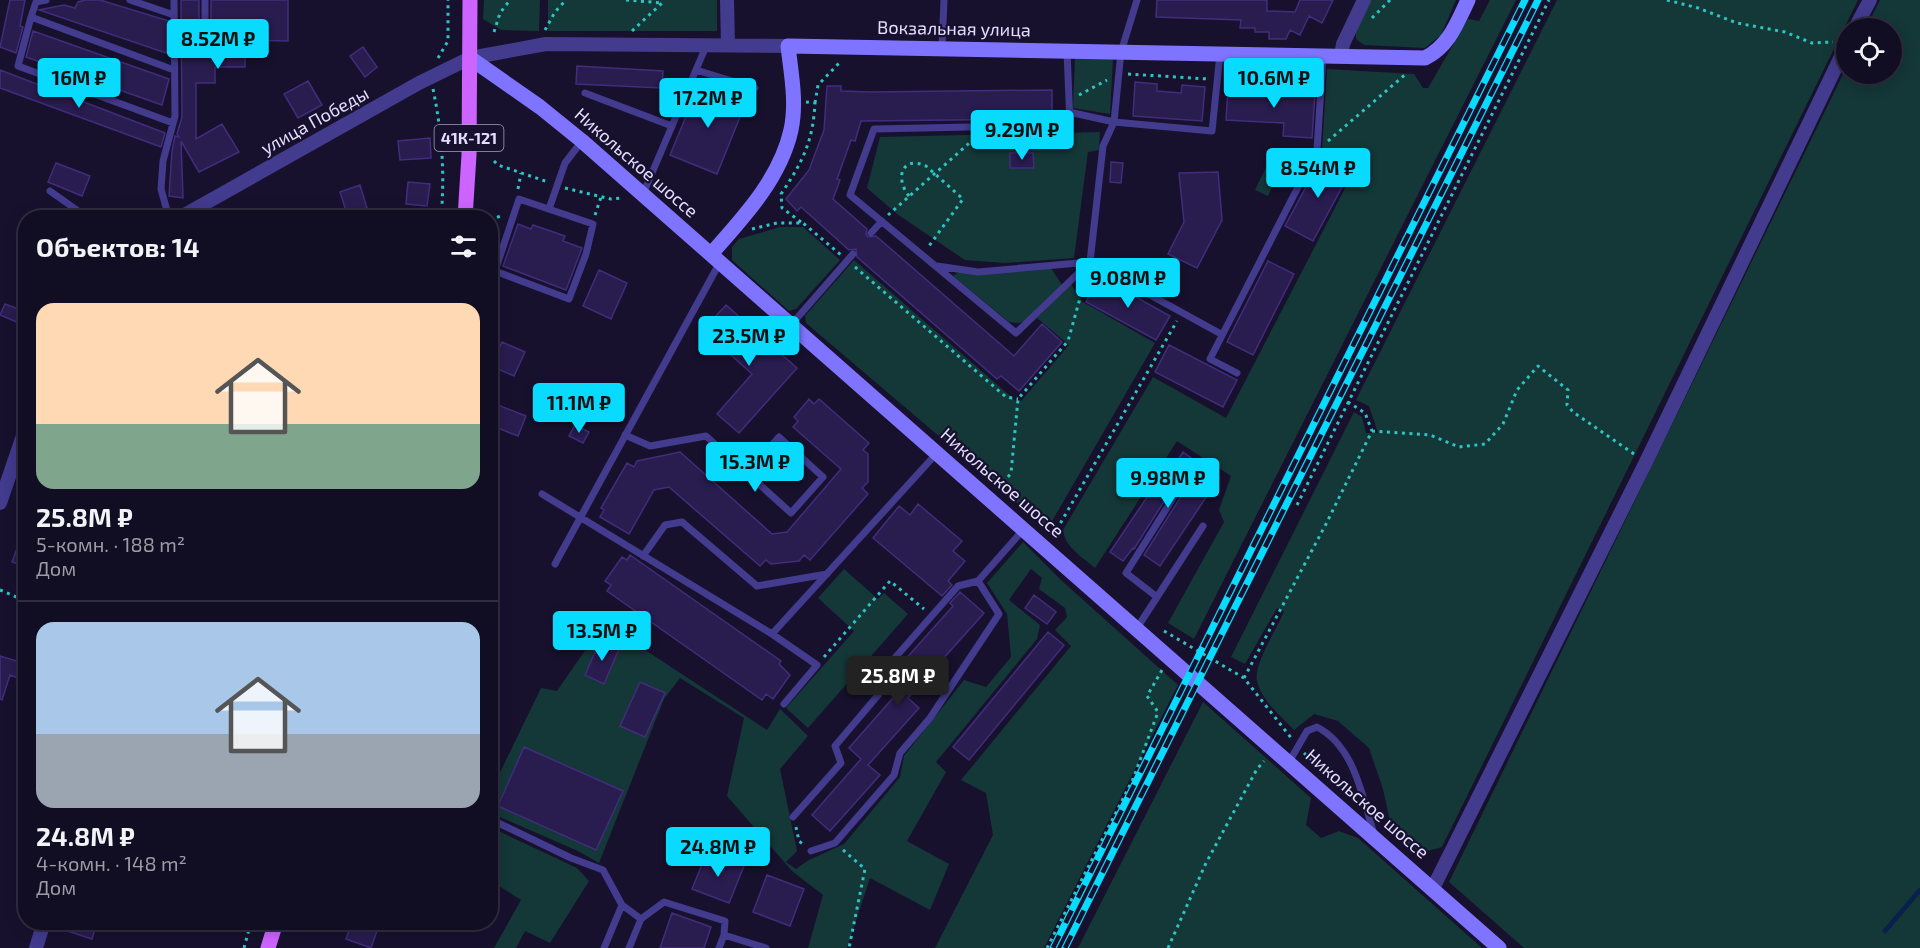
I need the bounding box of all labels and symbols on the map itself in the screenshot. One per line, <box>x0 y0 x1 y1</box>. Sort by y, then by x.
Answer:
street label: Вокзальная улица <box>877 16 1031 40</box>
pin: 8.52M ₽ <box>163 19 273 70</box>
pin: 16M ₽ <box>37 58 121 109</box>
pin: 10.6M ₽ <box>1219 58 1329 109</box>
pin: 17.2M ₽ <box>653 78 763 129</box>
street label: улица Победы <box>257 81 372 159</box>
street label: Никольское шоссе <box>571 103 703 222</box>
pin: 9.29M ₽ <box>967 110 1077 161</box>
road number: 41К-121 <box>434 125 504 151</box>
pin: 8.54M ₽ <box>1263 148 1373 199</box>
pin: 9.08M ₽ <box>1073 258 1183 309</box>
pin: 23.5M ₽ <box>694 316 804 367</box>
pin: 11.1M ₽ <box>524 383 634 434</box>
street label: Никольское шоссе <box>937 423 1069 542</box>
pin: 15.3M ₽ <box>700 442 810 493</box>
pin: 9.98M ₽ <box>1113 458 1223 509</box>
pin: 13.5M ₽ <box>547 611 657 662</box>
pin: 25.8M ₽ <box>843 656 953 707</box>
street label: Никольское шоссе <box>1302 744 1434 863</box>
pin: 24.8M ₽ <box>663 827 773 878</box>

